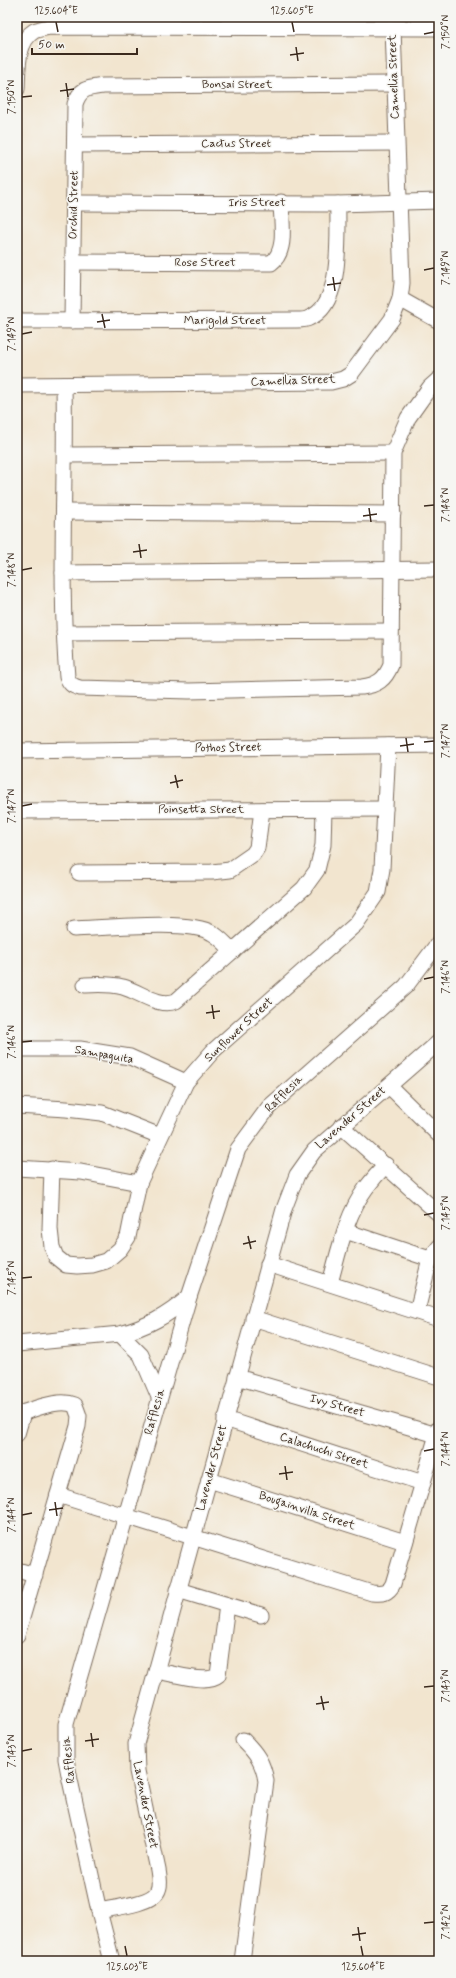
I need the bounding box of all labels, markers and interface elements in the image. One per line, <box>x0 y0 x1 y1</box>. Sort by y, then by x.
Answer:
text: 125.604°E <box>34 4 78 18</box>
text: 125.605°E <box>270 4 314 18</box>
text: 7.150°N <box>439 15 453 49</box>
scale bar <box>32 30 137 56</box>
street label: Camellia Street <box>385 34 403 120</box>
text: 50 m <box>38 37 65 53</box>
street label: Bonsai Street <box>202 77 272 93</box>
text: 7.150°N <box>5 80 19 114</box>
street label: Cactus Street <box>201 136 272 152</box>
street label: Orchid Street <box>65 170 83 239</box>
street label: Iris Street <box>228 195 286 211</box>
text: 7.149°N <box>439 251 453 285</box>
street label: Rose Street <box>174 255 236 271</box>
street label: Marigold Street <box>184 313 267 329</box>
text: 7.149°N <box>5 317 19 351</box>
street label: Camellia Street <box>250 372 336 390</box>
text: 7.148°N <box>439 487 453 522</box>
text: 7.148°N <box>5 552 19 587</box>
text: 7.147°N <box>439 723 453 758</box>
street label: Pothos Street <box>195 739 262 757</box>
text: 7.147°N <box>5 788 19 823</box>
street label: Poinsetta Street <box>158 802 244 818</box>
text: 7.146°N <box>439 960 453 994</box>
street label: Sunflower Street <box>201 994 277 1066</box>
text: 7.146°N <box>5 1025 19 1059</box>
street label: Sampaguita <box>73 1042 135 1068</box>
street label: Rafflesia <box>261 1071 307 1116</box>
street label: Lavender Street <box>312 1083 390 1153</box>
text: 7.145°N <box>439 1195 453 1230</box>
text: 7.145°N <box>5 1260 19 1295</box>
street label: Rafflesia <box>141 1386 169 1437</box>
street label: Ivy Street <box>308 1391 367 1422</box>
street label: Lavender Street <box>193 1423 231 1513</box>
street label: Calachuchi Street <box>277 1429 371 1473</box>
text: 7.144°N <box>439 1431 453 1466</box>
street label: Bougainvilla Street <box>257 1488 357 1535</box>
text: 7.144°N <box>5 1497 19 1532</box>
text: 7.143°N <box>439 1669 453 1703</box>
text: 7.143°N <box>5 1734 19 1768</box>
street label: Rafflesia <box>58 1735 79 1784</box>
street label: Lavender Street <box>129 1760 161 1850</box>
text: 7.142°N <box>439 1904 453 1939</box>
text: 125.603°E <box>106 1960 148 1974</box>
text: 125.604°E <box>341 1960 385 1974</box>

